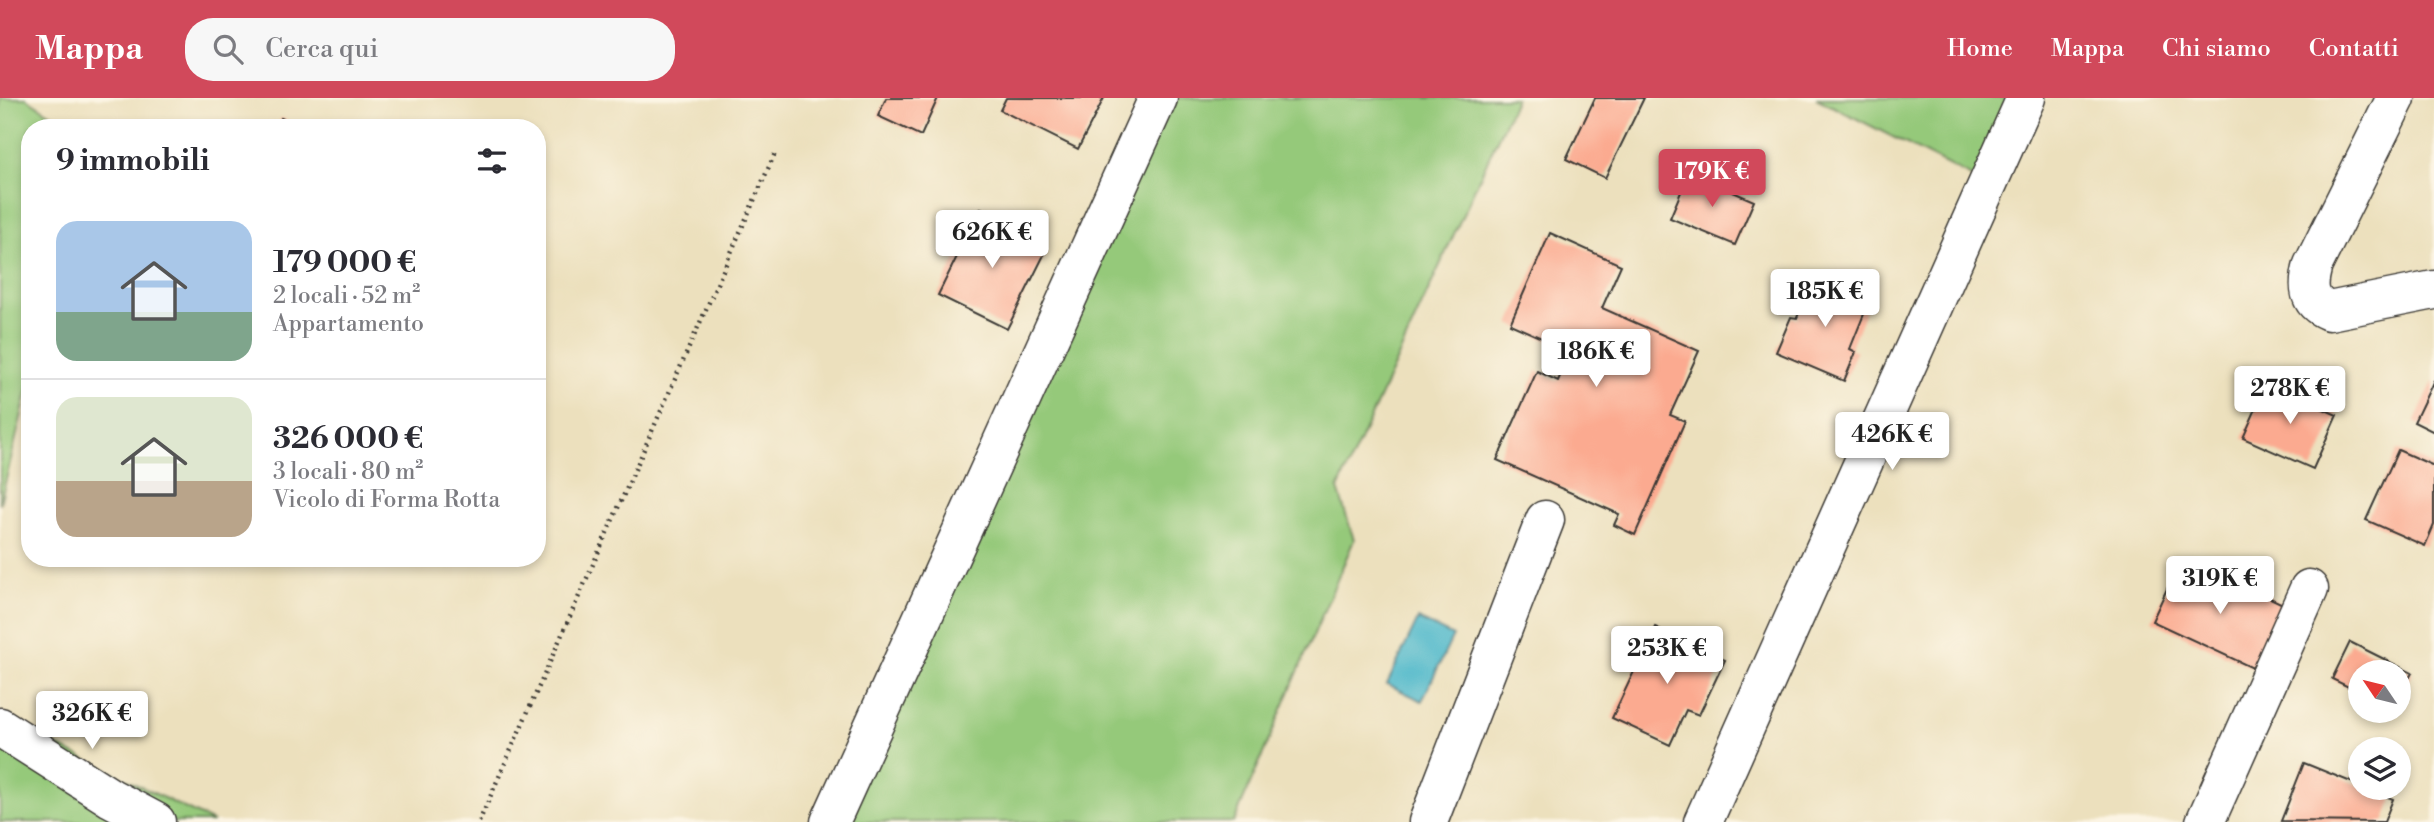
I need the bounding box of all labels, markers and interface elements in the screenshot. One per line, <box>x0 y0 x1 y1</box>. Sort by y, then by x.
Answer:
search box <box>185 18 675 81</box>
text: Mappa <box>35 29 143 70</box>
icon: search <box>209 30 247 68</box>
text: Cerca qui <box>265 33 378 65</box>
text: Home <box>1947 34 2013 64</box>
text: Mappa <box>2051 34 2124 64</box>
text: Chi siamo <box>2162 34 2271 64</box>
text: Contatti <box>2309 34 2399 64</box>
text: 9 immobili <box>56 142 209 180</box>
icon: filters <box>473 142 511 180</box>
pin: 179K € <box>1655 150 1769 209</box>
text: 179K € <box>1675 158 1749 186</box>
pin: 626K € <box>935 211 1049 270</box>
text: 626K € <box>952 219 1032 247</box>
text: 179 000 € <box>273 244 416 282</box>
icon: home <box>112 249 196 333</box>
pin: 185K € <box>1768 270 1882 329</box>
text: 185K € <box>1787 278 1863 306</box>
text: 2 locali · 52 m² <box>273 282 420 310</box>
text: Appartamento <box>273 310 424 338</box>
pin: 186K € <box>1539 330 1653 389</box>
text: 186K € <box>1557 338 1635 366</box>
pin: 278K € <box>2233 366 2347 426</box>
text: 278K € <box>2250 375 2330 403</box>
pin: 426K € <box>1835 412 1949 472</box>
text: 326 000 € <box>273 420 423 458</box>
text: 426K € <box>1851 421 1933 449</box>
icon: home <box>112 425 196 509</box>
text: 3 locali · 80 m² <box>273 458 423 486</box>
text: Vicolo di Forma Rotta <box>273 486 500 514</box>
pin: 319K € <box>2163 556 2277 616</box>
text: 319K € <box>2182 565 2258 593</box>
pin: 253K € <box>1610 626 1724 686</box>
text: 253K € <box>1627 635 1707 663</box>
north arrow <box>2348 660 2412 723</box>
map controls <box>2348 660 2411 800</box>
pin: 326K € <box>35 692 149 751</box>
text: 326K € <box>52 700 132 728</box>
button: layers <box>2348 737 2411 800</box>

